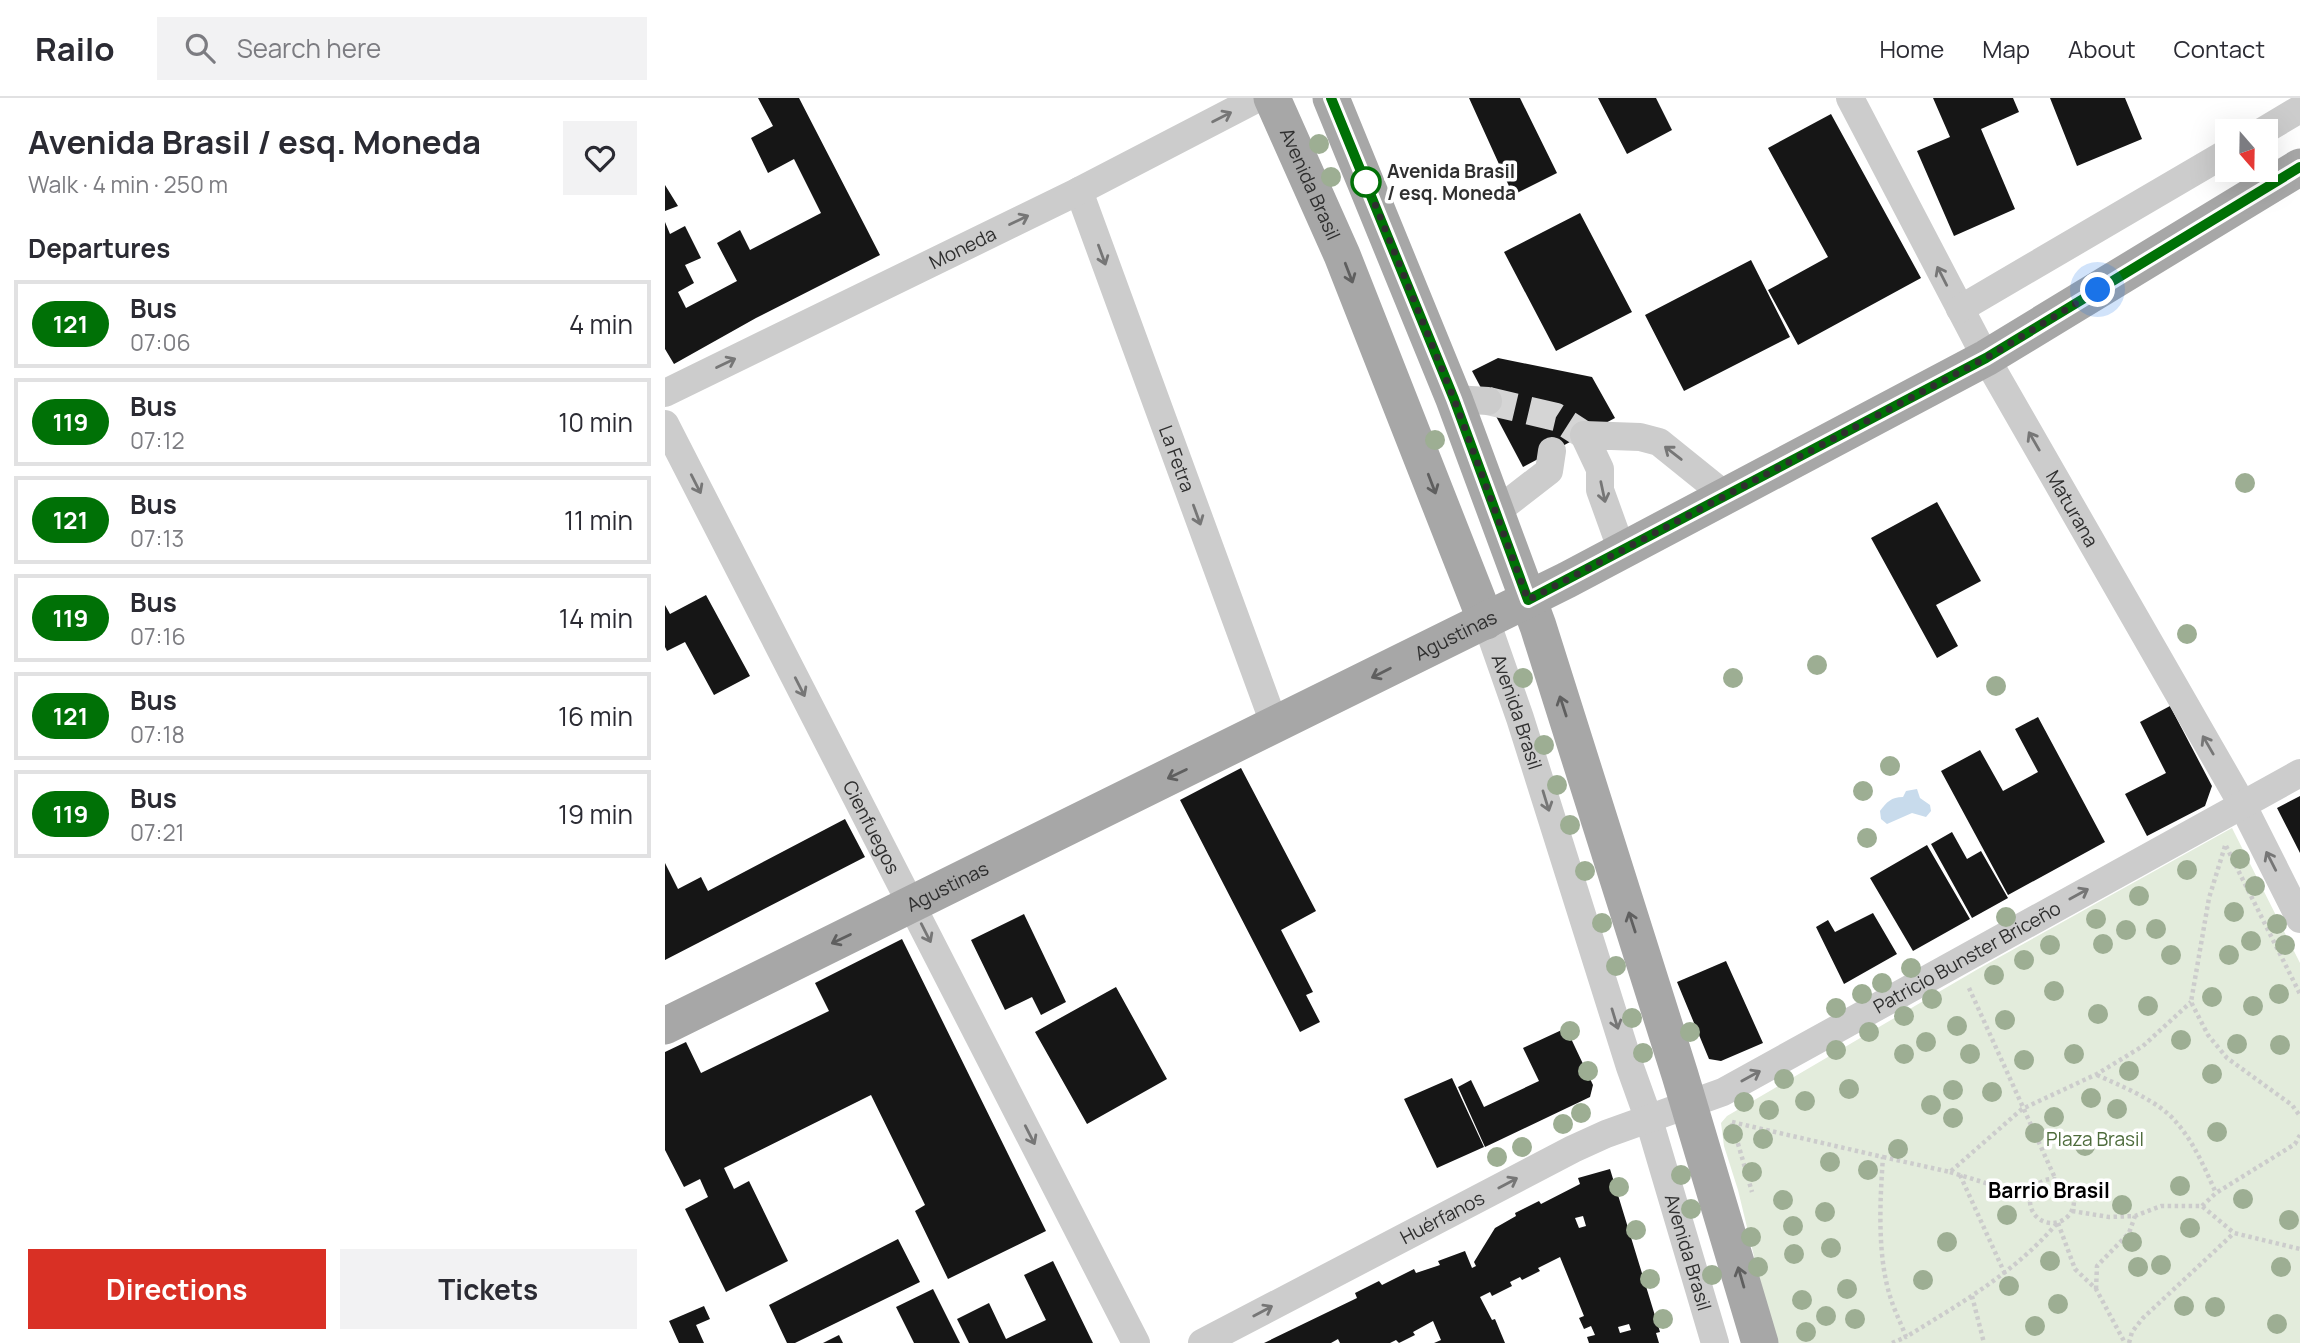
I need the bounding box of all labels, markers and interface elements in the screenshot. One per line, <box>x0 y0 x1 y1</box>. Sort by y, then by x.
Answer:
search box <box>157 17 647 80</box>
text: Railo <box>35 26 115 71</box>
icon: search <box>181 29 219 67</box>
text: Search here <box>237 30 381 66</box>
text: Home <box>1879 32 1944 65</box>
text: Map <box>1982 32 2030 65</box>
text: About <box>2068 32 2136 65</box>
text: Contact <box>2174 32 2265 65</box>
one-way arrow <box>1211 110 1232 123</box>
text: Avenida Brasil / esq. Moneda <box>28 119 481 164</box>
north arrow <box>2215 119 2279 182</box>
map controls <box>2215 119 2278 182</box>
button: heart <box>563 121 637 195</box>
street label: Avenida Brasil <box>1274 124 1347 244</box>
place label: Avenida Brasil / esq. Moneda <box>1387 158 1516 206</box>
marker: Avenida Brasil / esq. Moneda <box>1351 167 1381 197</box>
text: Walk · 4 min · 250 m <box>28 168 228 200</box>
one-way arrow <box>1008 213 1029 227</box>
street label: Moneda <box>925 221 1000 275</box>
text: Departures <box>28 230 170 266</box>
one-way arrow <box>1097 244 1109 266</box>
one-way arrow <box>1343 261 1356 283</box>
one-way arrow <box>1935 266 1949 287</box>
your location <box>2080 272 2115 307</box>
text: Bus <box>130 290 177 326</box>
text: 4 min <box>569 306 633 342</box>
text: 121 <box>53 307 88 340</box>
text: 07:06 <box>130 326 191 358</box>
one-way arrow <box>715 355 736 369</box>
text: Bus <box>130 388 177 424</box>
text: 10 min <box>558 404 633 440</box>
text: 119 <box>53 405 88 438</box>
street label: La Fetra <box>1153 422 1201 496</box>
text: 07:12 <box>130 424 185 456</box>
one-way arrow <box>2027 431 2041 451</box>
one-way arrow <box>1664 446 1682 461</box>
street label: Maturana <box>2040 465 2105 552</box>
one-way arrow <box>1426 473 1439 495</box>
one-way arrow <box>690 474 704 494</box>
one-way arrow <box>1597 481 1610 503</box>
text: Bus <box>130 486 177 522</box>
text: 11 min <box>564 502 633 538</box>
text: 121 <box>53 503 88 536</box>
one-way arrow <box>1192 503 1205 525</box>
text: 07:13 <box>130 522 184 554</box>
text: Bus <box>130 584 177 620</box>
text: 14 min <box>559 600 633 636</box>
text: 119 <box>53 601 88 634</box>
street label: Agustinas <box>1410 604 1501 666</box>
text: 07:16 <box>130 620 186 652</box>
street label: Avenida Brasil <box>1486 651 1548 773</box>
one-way arrow <box>1371 667 1392 680</box>
one-way arrow <box>794 676 807 697</box>
text: Bus <box>130 682 177 718</box>
one-way arrow <box>1555 695 1568 717</box>
text: 16 min <box>558 698 633 734</box>
text: 121 <box>53 699 88 732</box>
text: 07:18 <box>130 718 185 750</box>
one-way arrow <box>2201 735 2215 755</box>
one-way arrow <box>1167 767 1188 781</box>
street label: Cienfuegos <box>837 776 906 878</box>
text: Bus <box>130 780 177 816</box>
one-way arrow <box>1541 790 1554 812</box>
text: 19 min <box>558 796 633 832</box>
text: 119 <box>53 797 88 830</box>
text: 07:21 <box>130 816 185 848</box>
one-way arrow <box>2263 851 2277 872</box>
street label: Agustinas <box>902 855 993 918</box>
one-way arrow <box>2068 887 2088 901</box>
street label: Patricio Bunster Briceño <box>1869 895 2065 1019</box>
one-way arrow <box>1624 912 1637 934</box>
one-way arrow <box>920 922 934 943</box>
one-way arrow <box>831 933 852 947</box>
one-way arrow <box>1609 1007 1622 1029</box>
one-way arrow <box>1740 1069 1761 1082</box>
one-way arrow <box>1023 1124 1037 1145</box>
park label: Plaza Brasil <box>2046 1126 2144 1152</box>
one-way arrow <box>1497 1176 1518 1189</box>
district label: Barrio Brasil <box>1988 1176 2110 1204</box>
street label: Huérfanos <box>1396 1185 1489 1250</box>
street label: Avenida Brasil <box>1659 1191 1718 1314</box>
button: Directions <box>28 1249 326 1329</box>
button: Tickets <box>340 1249 637 1329</box>
one-way arrow <box>1734 1267 1747 1289</box>
one-way arrow <box>1252 1304 1273 1318</box>

